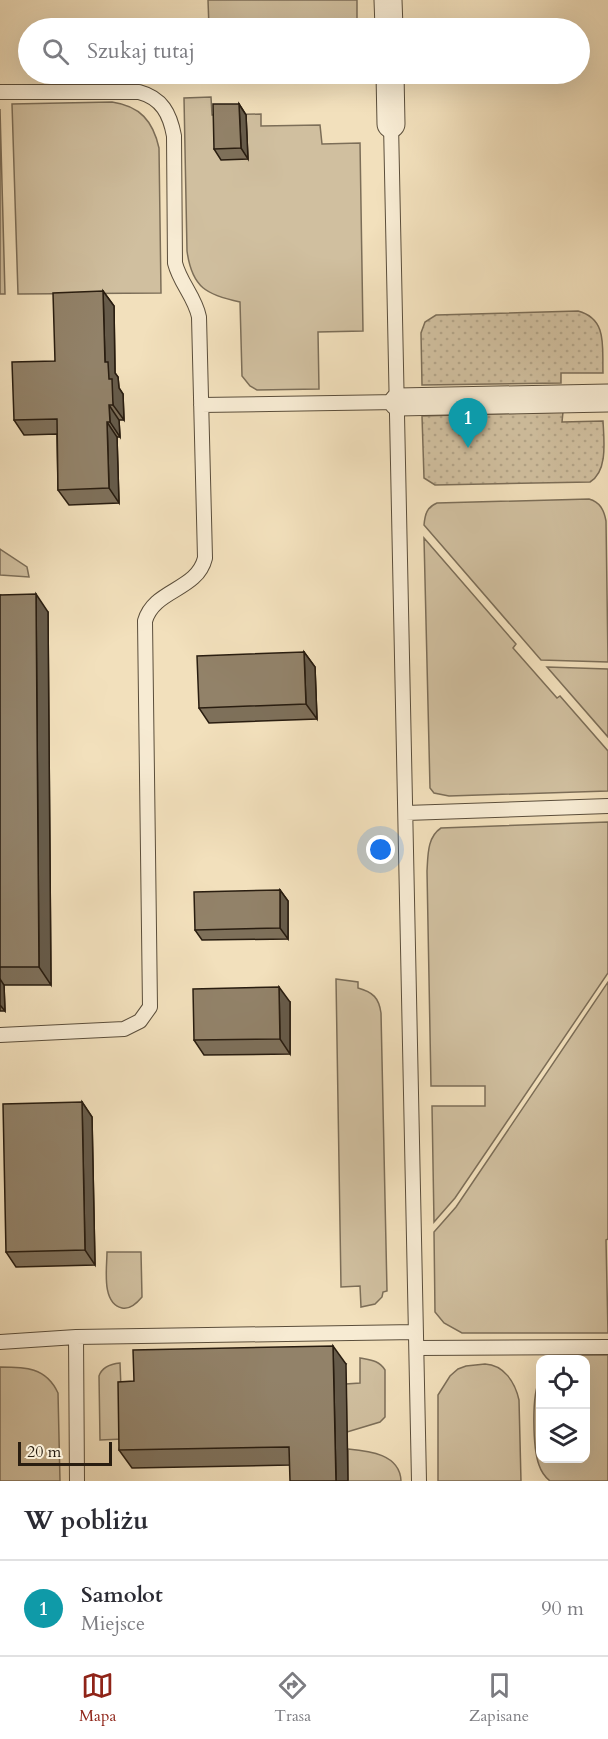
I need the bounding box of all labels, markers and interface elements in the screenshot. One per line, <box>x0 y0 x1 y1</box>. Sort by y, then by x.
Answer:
search box <box>18 18 590 84</box>
icon: search <box>39 35 72 68</box>
text: Szukaj tutaj <box>87 36 195 66</box>
pin: 1 <box>448 398 488 448</box>
your location <box>366 835 395 864</box>
map controls <box>536 1355 590 1463</box>
button: locate <box>536 1355 590 1409</box>
button: layers <box>536 1409 590 1463</box>
scale bar <box>18 1439 112 1466</box>
text: 20 m <box>27 1441 61 1463</box>
text: W pobliżu <box>24 1503 149 1538</box>
text: Samolot <box>81 1580 163 1610</box>
text: 1 <box>38 1595 49 1622</box>
text: 90 m <box>541 1595 584 1622</box>
text: Miejsce <box>81 1610 145 1637</box>
tab: Mapa <box>79 1669 116 1727</box>
tab: Trasa <box>274 1669 311 1727</box>
tab: Zapisane <box>469 1669 529 1727</box>

